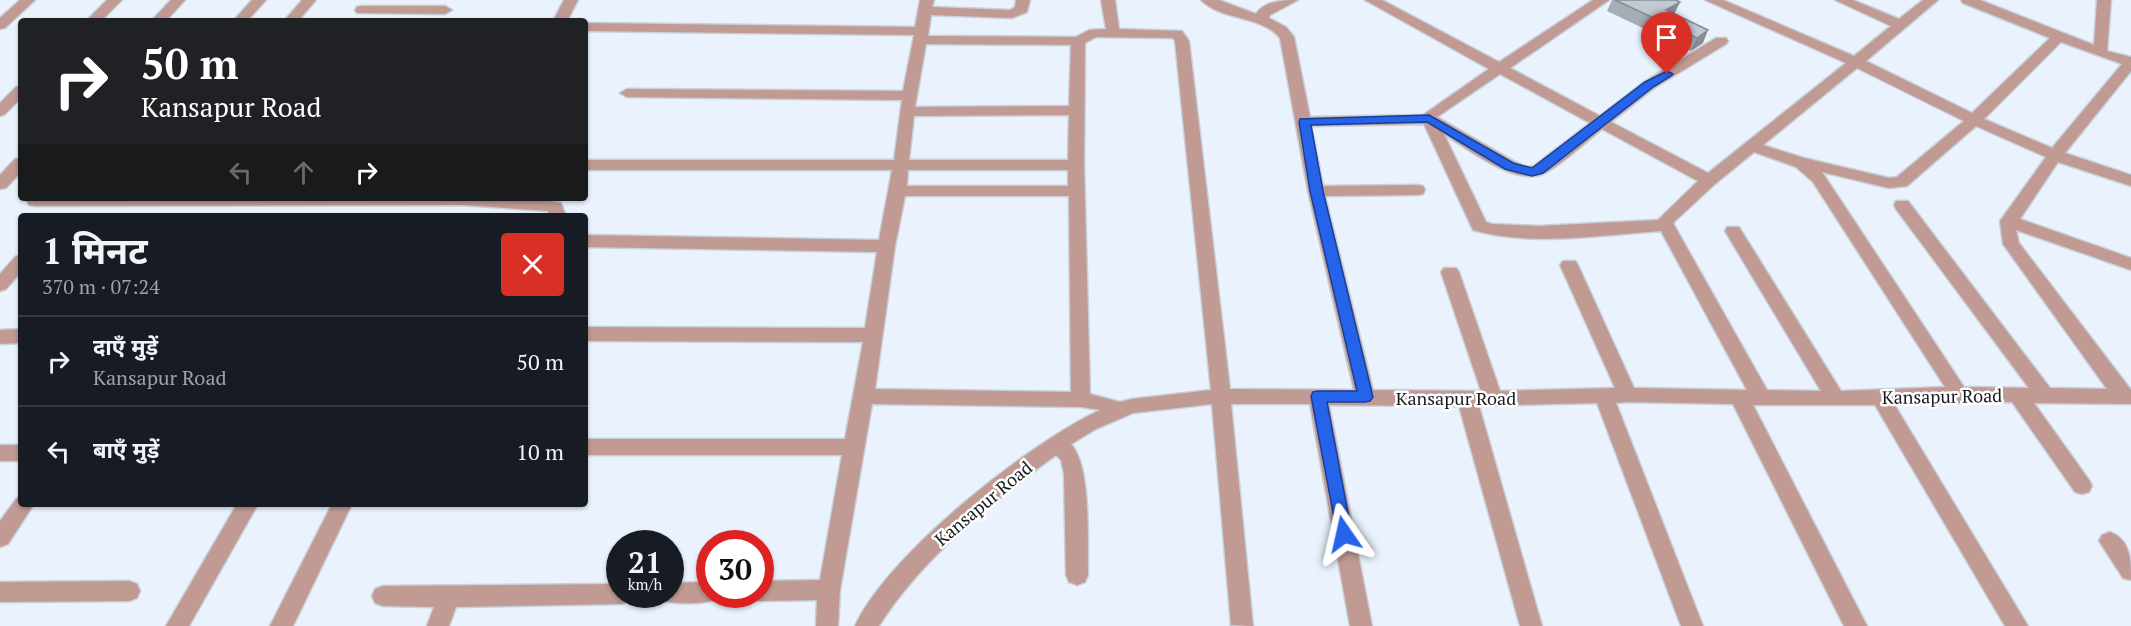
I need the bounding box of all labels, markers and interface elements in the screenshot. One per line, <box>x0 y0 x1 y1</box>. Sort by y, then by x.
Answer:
pin <box>1641 12 1692 74</box>
icon: arrive <box>1650 21 1683 54</box>
text: 50 m <box>141 35 239 91</box>
icon: right <box>42 42 120 120</box>
text: Kansapur Road <box>141 89 321 125</box>
icon: left <box>224 156 257 189</box>
icon: ahead <box>287 156 320 189</box>
icon: right <box>350 156 383 189</box>
text: 1 मिनट <box>42 227 148 274</box>
button: close <box>501 233 564 296</box>
text: 370 m · 07:24 <box>42 273 160 300</box>
text: दाएँ मुड़ें <box>93 332 158 361</box>
icon: right <box>42 345 75 378</box>
text: 50 m <box>516 347 564 376</box>
text: Kansapur Road <box>93 364 227 391</box>
street label: Kansapur Road <box>1882 383 2002 409</box>
street label: Kansapur Road <box>1396 386 1516 410</box>
icon: left <box>42 435 75 468</box>
text: बाएँ मुड़ें <box>93 435 159 464</box>
text: 10 m <box>516 437 564 466</box>
street label: Kansapur Road <box>929 455 1037 551</box>
position arrow <box>1312 502 1376 566</box>
speed limit sign: 30 <box>696 530 774 608</box>
text: 21 <box>628 542 662 582</box>
text: km/h <box>628 574 662 594</box>

